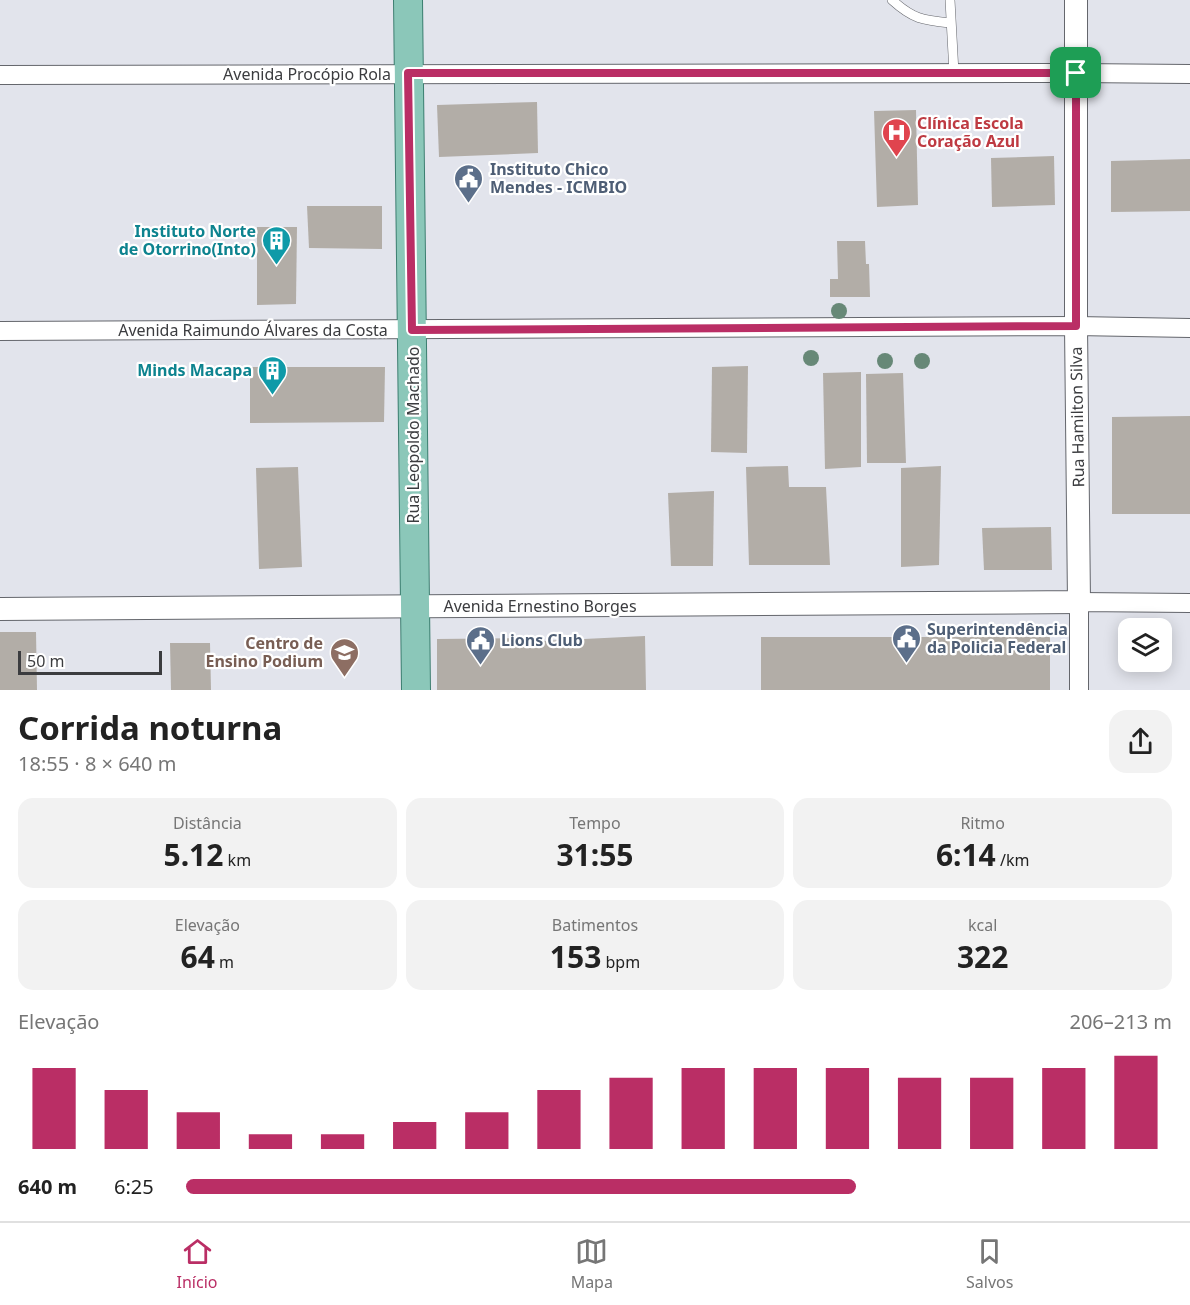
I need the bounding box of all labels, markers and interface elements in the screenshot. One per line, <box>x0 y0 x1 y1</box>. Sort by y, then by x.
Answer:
pin <box>1050 47 1101 98</box>
icon: arrive <box>1059 56 1092 89</box>
street label: Avenida Procópio Rola <box>223 63 391 85</box>
place label: Clínica Escola Coração Azul <box>917 112 1024 152</box>
hospital icon: Clínica Escola Coração Azul <box>880 116 912 158</box>
place label: Instituto Chico Mendes - ICMBIO <box>490 158 627 198</box>
public building icon: Instituto Chico Mendes - ICMBIO <box>453 162 485 204</box>
place label: Instituto Norte de Otorrino(Into) <box>119 220 256 260</box>
building icon: Instituto Norte de Otorrino(Into) <box>261 224 293 266</box>
street label: Avenida Raimundo Álvares da Costa <box>118 319 388 341</box>
street label: Rua Hamilton Silva <box>1065 346 1089 488</box>
street label: Rua Leopoldo Machado <box>402 347 424 523</box>
building icon: Minds Macapa <box>257 354 289 396</box>
place label: Minds Macapa <box>137 359 252 381</box>
street label: Avenida Ernestino Borges <box>443 595 637 617</box>
place label: Superintendência da Policia Federal <box>927 618 1068 658</box>
map controls <box>1118 618 1172 672</box>
button: layers <box>1118 618 1172 672</box>
public building icon: Superintendência da Policia Federal <box>890 622 922 664</box>
public building icon: Lions Club <box>464 624 496 666</box>
place label: Lions Club <box>501 629 583 651</box>
place label: Centro de Ensino Podium <box>205 632 323 672</box>
school or university icon: Centro de Ensino Podium <box>328 636 360 678</box>
scale bar <box>18 648 162 676</box>
text: 50 m <box>27 650 64 672</box>
text: Corrida noturna <box>18 705 282 750</box>
button: share <box>1109 710 1172 773</box>
text: 18:55 · 8 × 640 m <box>18 750 176 777</box>
text: Distância <box>173 812 242 834</box>
text: Tempo <box>569 812 621 834</box>
text: Ritmo <box>960 812 1005 834</box>
text: 5.12 <box>164 834 223 875</box>
text: 31:55 <box>556 834 634 875</box>
text: 6:14 <box>936 834 996 875</box>
text: km <box>223 849 251 871</box>
text: /km <box>996 849 1029 871</box>
text: Elevação <box>175 914 240 936</box>
text: Batimentos <box>552 914 638 936</box>
text: kcal <box>968 914 997 936</box>
text: 64 <box>181 936 215 977</box>
text: 153 <box>550 936 601 977</box>
text: 322 <box>957 936 1008 977</box>
text: m <box>215 951 234 973</box>
text: bpm <box>601 951 640 973</box>
text: Elevação <box>18 1008 99 1035</box>
text: 206–213 m <box>1069 1008 1172 1035</box>
text: 640 m <box>18 1173 77 1200</box>
text: 6:25 <box>114 1173 154 1200</box>
tab: Início <box>177 1235 218 1293</box>
tab: Mapa <box>571 1235 613 1293</box>
tab: Salvos <box>966 1235 1013 1293</box>

